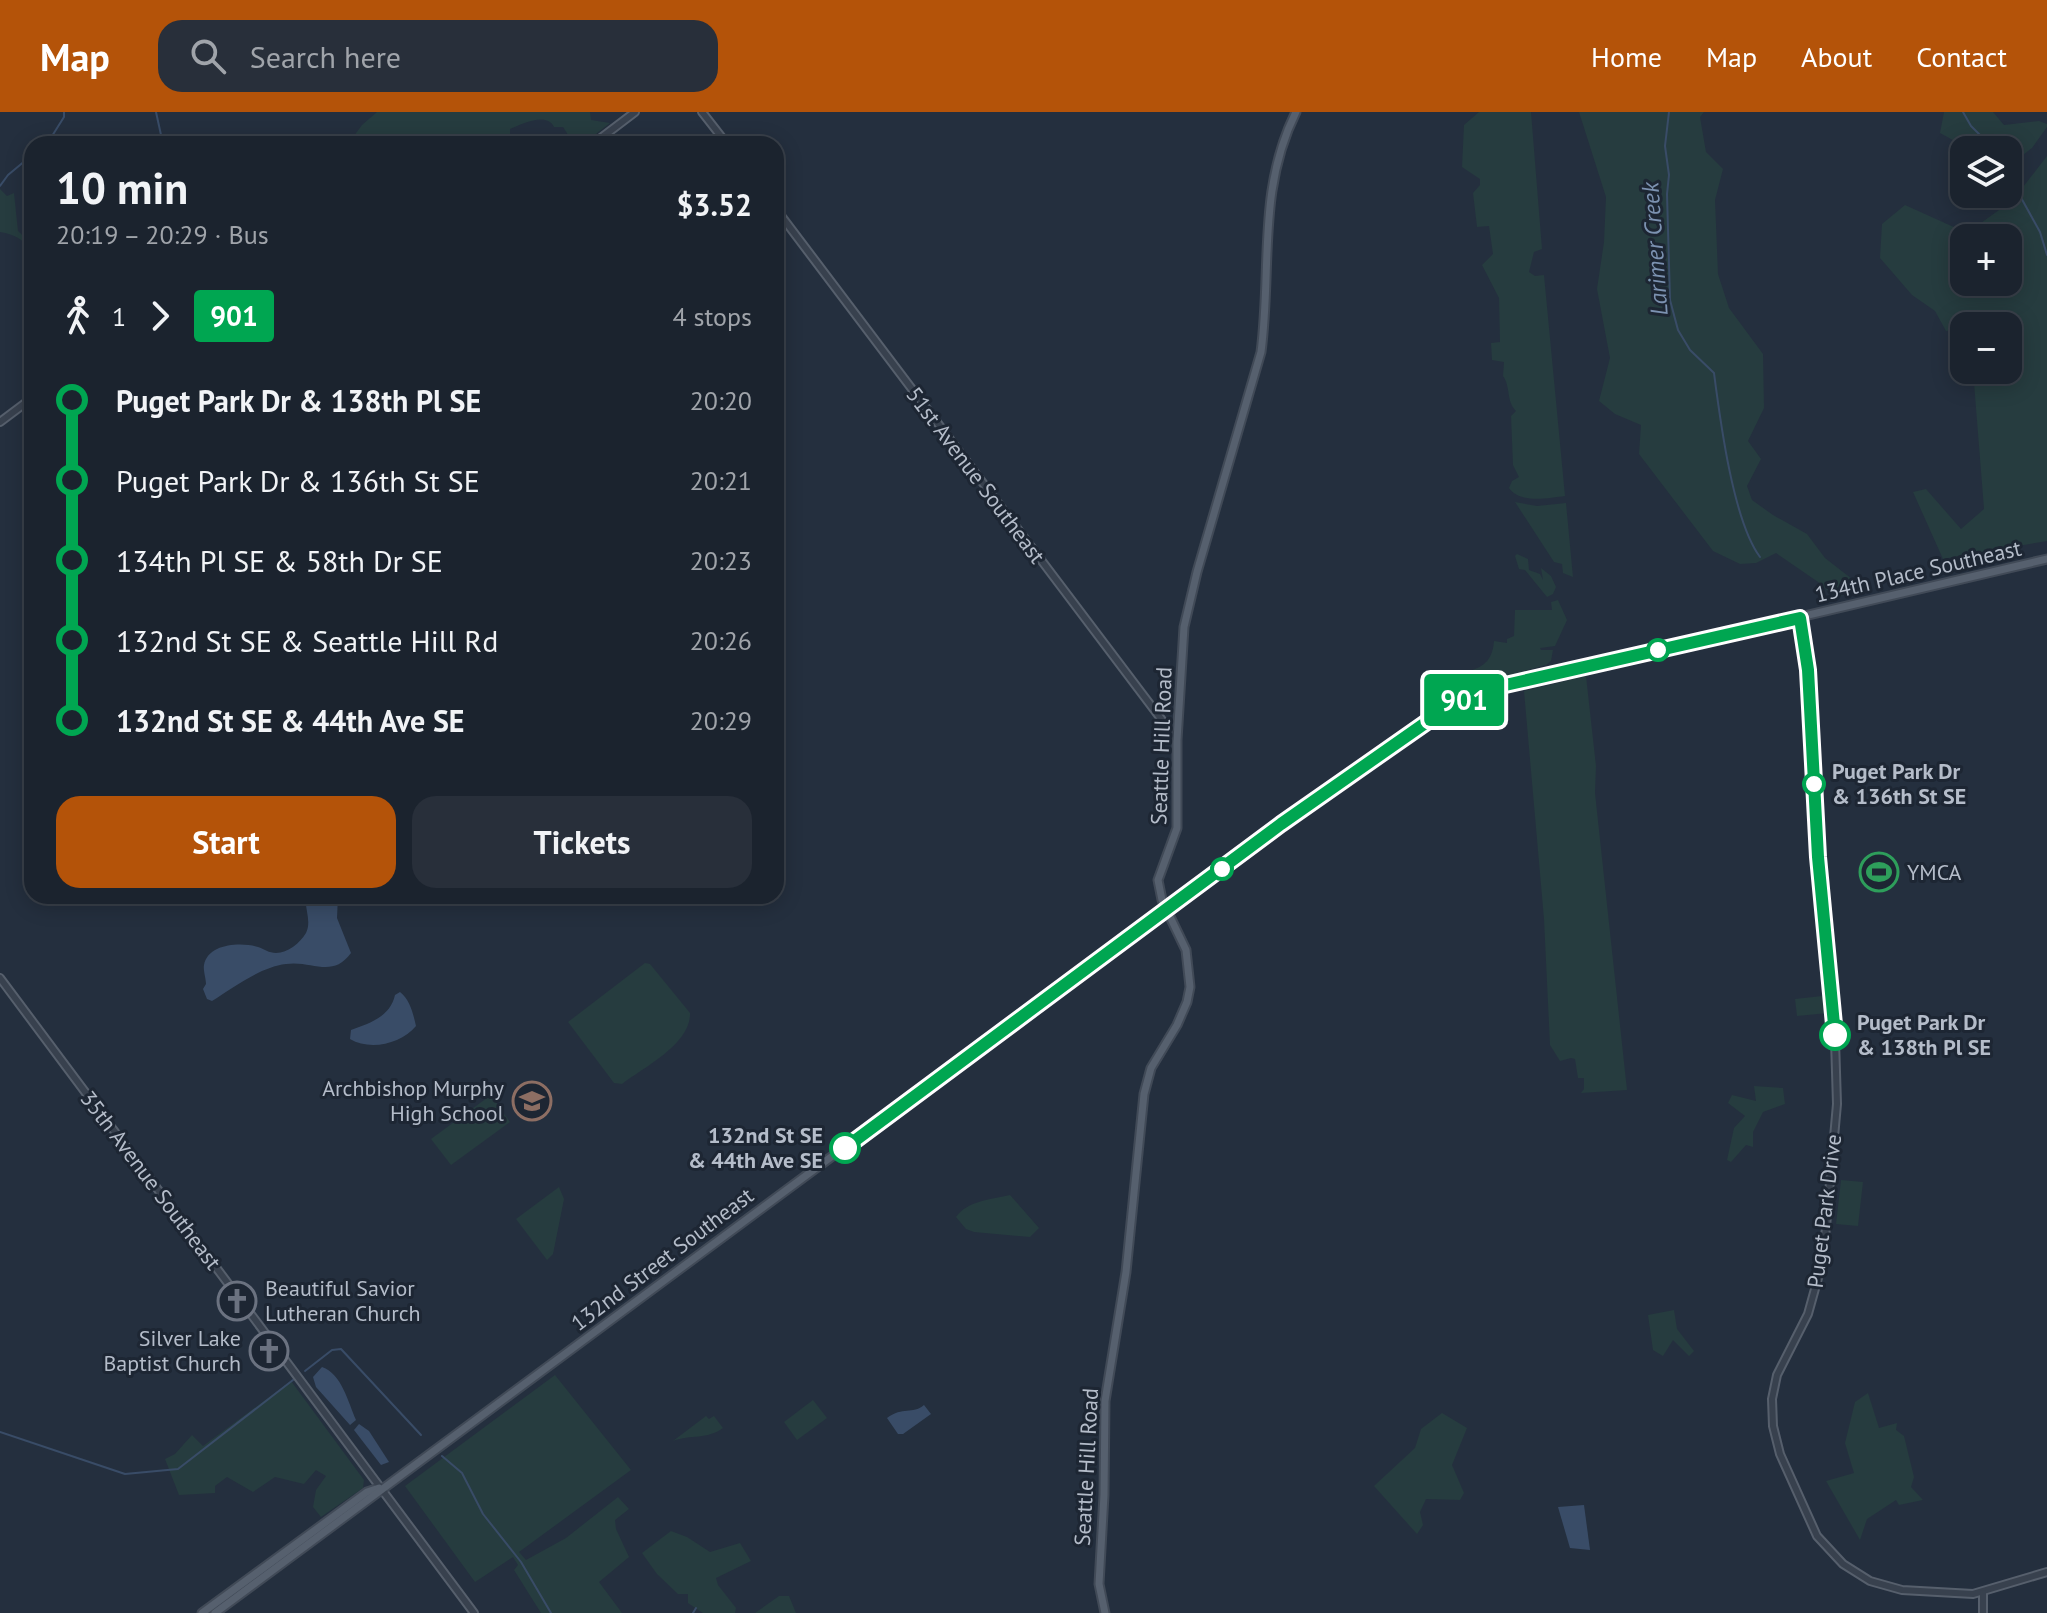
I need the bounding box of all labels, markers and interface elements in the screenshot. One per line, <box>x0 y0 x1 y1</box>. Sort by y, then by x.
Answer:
search box <box>158 20 718 92</box>
text: Map <box>40 32 110 81</box>
icon: search <box>186 34 230 78</box>
text: Search here <box>250 37 401 76</box>
text: Home <box>1591 38 1662 75</box>
text: Map <box>1706 38 1757 75</box>
text: About <box>1801 38 1872 75</box>
text: Contact <box>1916 38 2007 75</box>
map controls <box>1950 136 2022 384</box>
button: layers <box>1950 136 2022 208</box>
text: 10 min <box>56 159 188 216</box>
water label: Larimer Creek <box>1634 180 1675 317</box>
text: $3.52 <box>677 185 752 224</box>
text: 20:19 – 20:29 · Bus <box>56 218 269 251</box>
button: + <box>1950 224 2022 296</box>
icon: walk <box>56 294 100 338</box>
icon: forward <box>138 294 182 338</box>
text: 901 <box>210 297 258 334</box>
text: 1 <box>112 300 126 333</box>
text: 4 stops <box>672 300 752 333</box>
button: − <box>1950 312 2022 384</box>
text: Puget Park Dr & 138th Pl SE <box>116 381 481 420</box>
street label: 51st Avenue Southeast <box>900 381 1052 569</box>
text: 20:20 <box>690 384 752 417</box>
text: Puget Park Dr & 136th St SE <box>116 461 480 500</box>
text: 20:21 <box>690 464 752 497</box>
street label: 134th Place Southeast <box>1812 533 2025 608</box>
text: 134th Pl SE & 58th Dr SE <box>116 541 443 580</box>
text: 20:23 <box>690 544 752 577</box>
text: 132nd St SE & Seattle Hill Rd <box>116 621 498 660</box>
text: 20:26 <box>690 624 752 657</box>
unlabelled marker <box>1647 639 1669 661</box>
street label: Seattle Hill Road <box>1144 666 1178 826</box>
line badge: 901 <box>1418 674 1510 726</box>
text: 901 <box>1440 681 1488 718</box>
text: 132nd St SE & 44th Ave SE <box>116 701 464 740</box>
text: 20:29 <box>690 704 752 737</box>
place label: Puget Park Dr & 136th St SE <box>1832 757 1966 810</box>
marker: Puget Park Dr & 136th St SE <box>1803 773 1825 795</box>
button: Start <box>56 796 396 888</box>
button: Tickets <box>412 796 752 888</box>
sports icon: YMCA <box>1858 851 1900 893</box>
unlabelled marker <box>1211 858 1233 880</box>
place label: YMCA <box>1907 858 1962 886</box>
place label: Puget Park Dr & 138th Pl SE <box>1857 1008 1991 1061</box>
marker: Puget Park Dr & 138th Pl SE <box>1820 1020 1850 1050</box>
place label: Archbishop Murphy High School <box>322 1074 505 1127</box>
school or university icon: Archbishop Murphy High School <box>511 1080 553 1122</box>
street label: 35th Avenue Southeast <box>75 1085 228 1275</box>
place label: 132nd St SE & 44th Ave SE <box>688 1121 823 1174</box>
marker: 132nd St SE & 44th Ave SE <box>830 1133 860 1163</box>
street label: Puget Park Drive <box>1801 1133 1847 1289</box>
street label: 132nd Street Southeast <box>565 1181 759 1337</box>
place label: Beautiful Savior Lutheran Church <box>265 1274 421 1327</box>
church icon: Beautiful Savior Lutheran Church <box>216 1280 258 1322</box>
place label: Silver Lake Baptist Church <box>103 1324 241 1377</box>
church icon: Silver Lake Baptist Church <box>248 1330 290 1372</box>
street label: Seattle Hill Road <box>1068 1387 1104 1547</box>

